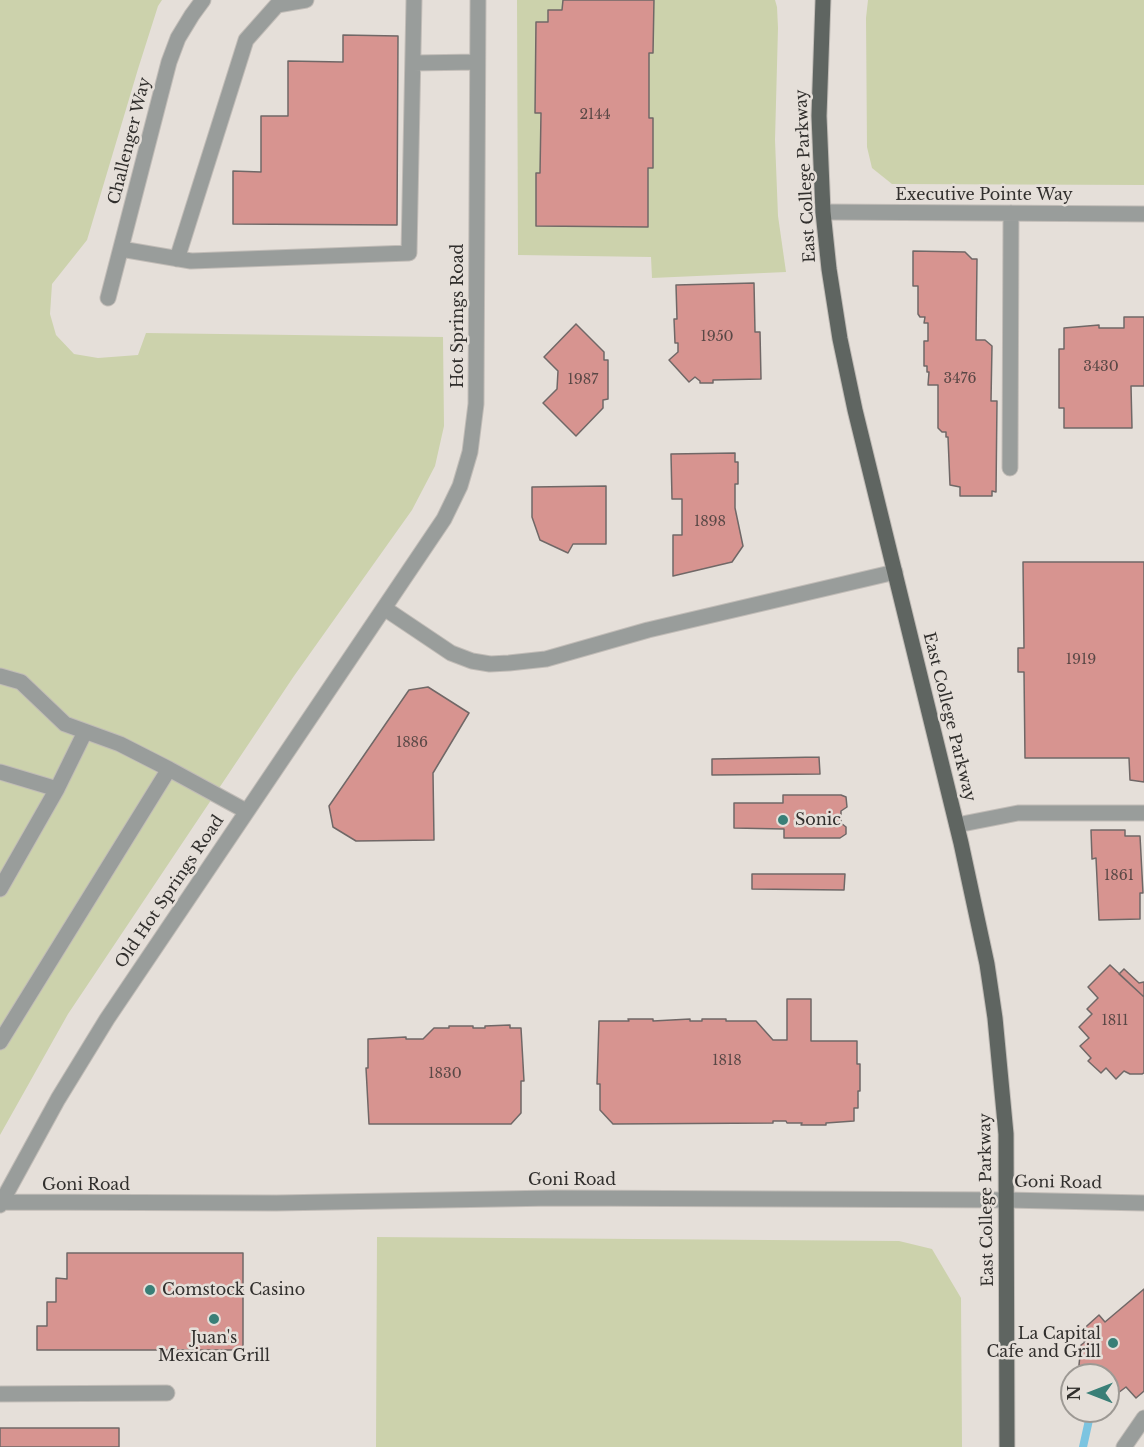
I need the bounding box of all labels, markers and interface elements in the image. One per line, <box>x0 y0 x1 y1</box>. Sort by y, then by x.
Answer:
street label: Challenger Way <box>105 75 155 207</box>
street label: East College Parkway <box>792 89 820 263</box>
house number: 2144 <box>579 107 611 123</box>
street label: Executive Pointe Way <box>895 185 1073 205</box>
street label: Hot Springs Road <box>448 244 468 388</box>
house number: 1950 <box>700 329 734 345</box>
house number: 3430 <box>1083 359 1119 375</box>
house number: 3476 <box>944 371 976 387</box>
house number: 1987 <box>568 372 598 388</box>
house number: 1898 <box>694 514 726 530</box>
street label: East College Parkway <box>919 630 979 804</box>
house number: 1919 <box>1066 652 1096 668</box>
house number: 1886 <box>396 735 428 751</box>
place label: Sonic <box>795 810 841 830</box>
street label: Old Hot Springs Road <box>112 812 228 972</box>
marker: Sonic <box>776 813 790 827</box>
house number: 1861 <box>1104 868 1134 884</box>
house number: 1811 <box>1101 1013 1129 1029</box>
house number: 1818 <box>712 1053 742 1069</box>
house number: 1830 <box>428 1066 462 1082</box>
street label: East College Parkway <box>976 1113 998 1287</box>
street label: Goni Road <box>528 1170 616 1190</box>
street label: Goni Road <box>1014 1173 1102 1193</box>
street label: Goni Road <box>42 1175 130 1195</box>
place label: Comstock Casino <box>162 1280 305 1300</box>
marker: Comstock Casino <box>143 1283 157 1297</box>
marker: Juan's Mexican Grill <box>207 1312 221 1326</box>
place label: La Capital Cafe and Grill <box>986 1324 1101 1362</box>
place label: Juan's Mexican Grill <box>158 1328 270 1366</box>
marker: La Capital Cafe and Grill <box>1106 1336 1120 1350</box>
north arrow <box>1060 1363 1120 1423</box>
text: N <box>1064 1385 1084 1401</box>

